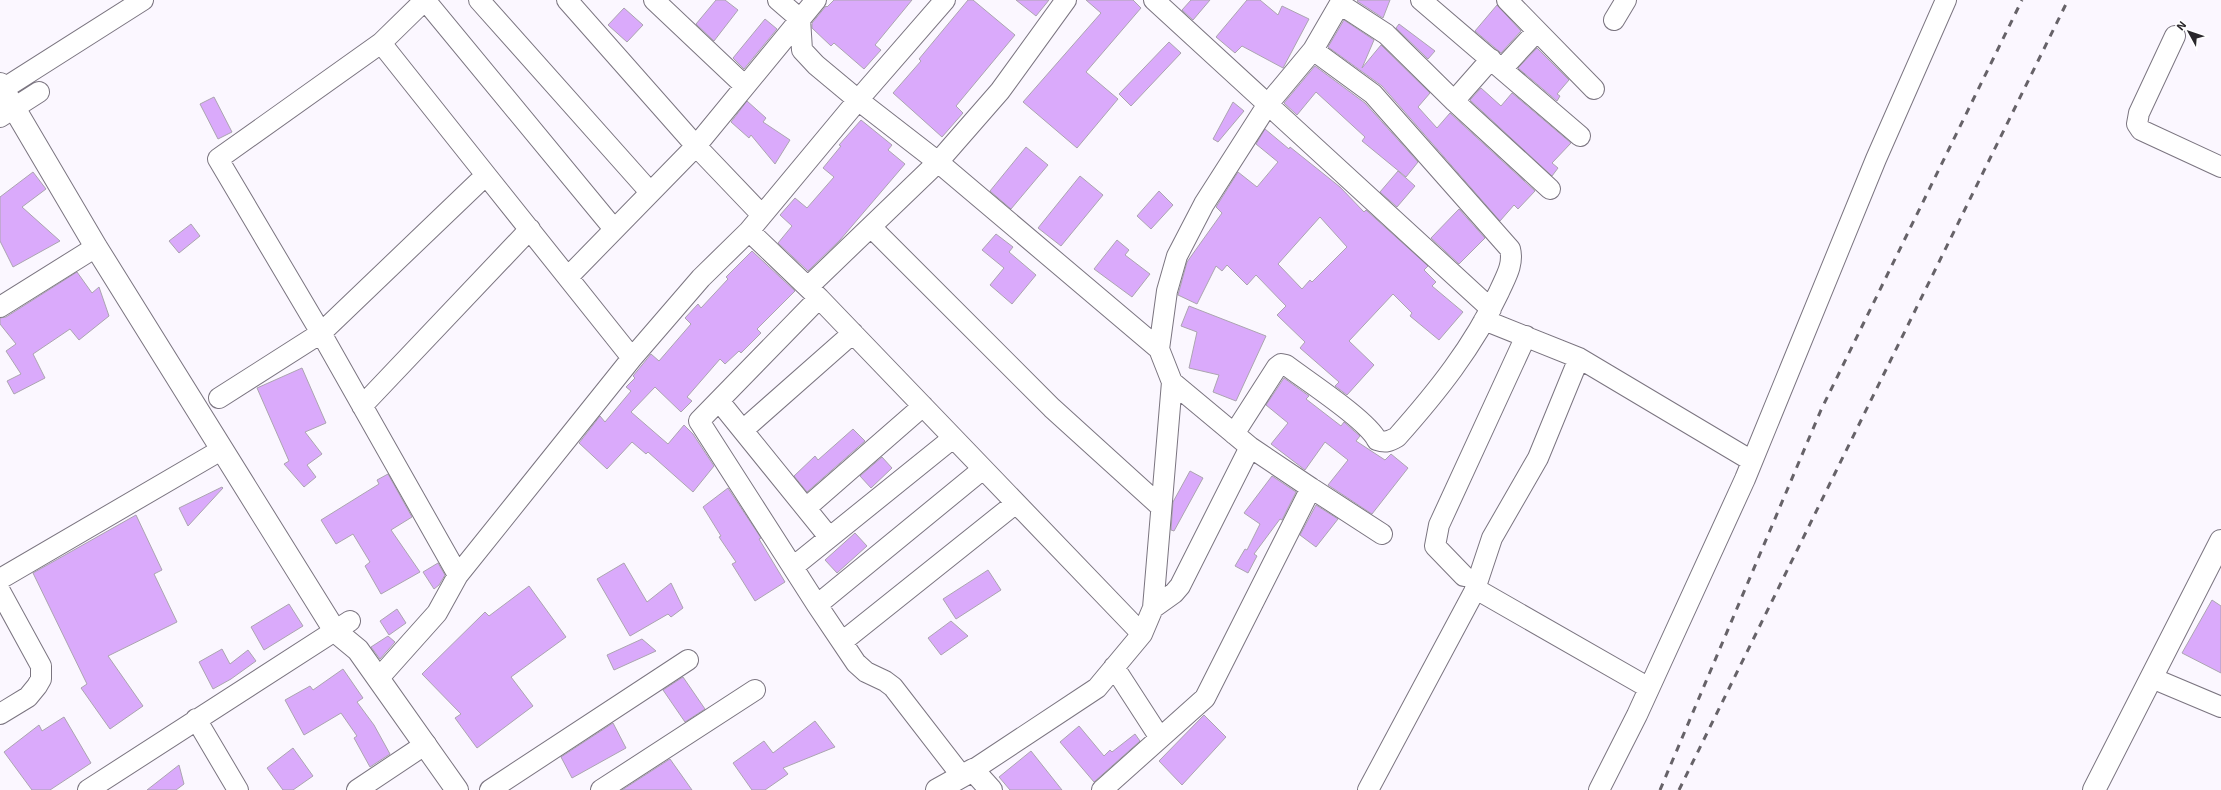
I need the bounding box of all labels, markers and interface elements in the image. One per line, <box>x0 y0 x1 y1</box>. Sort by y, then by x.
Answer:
north arrow <box>2169 12 2209 52</box>
text: N <box>2173 18 2189 32</box>

